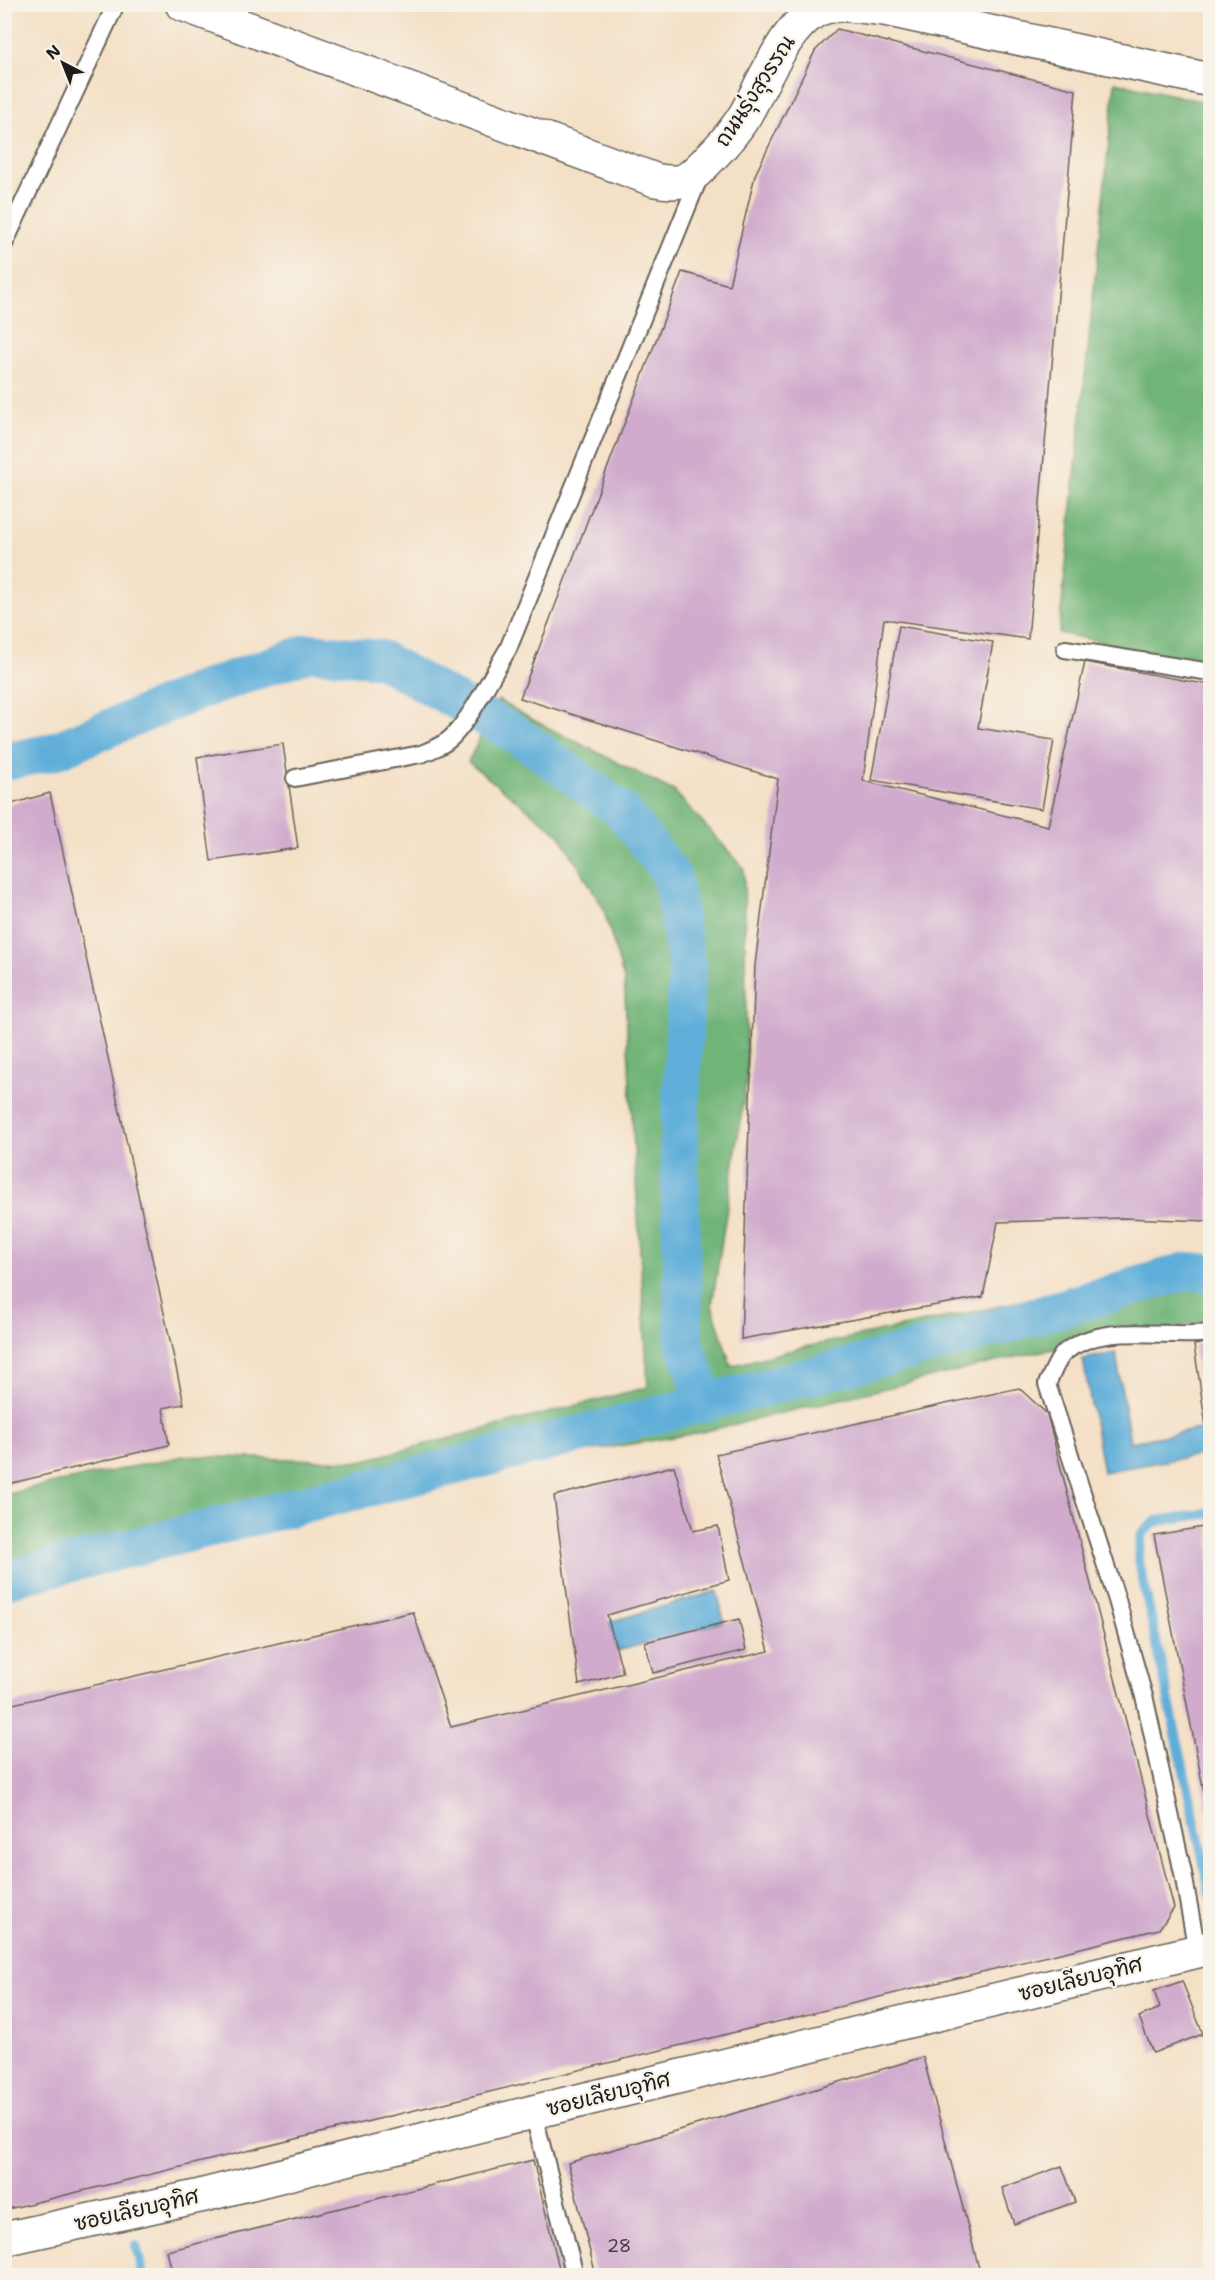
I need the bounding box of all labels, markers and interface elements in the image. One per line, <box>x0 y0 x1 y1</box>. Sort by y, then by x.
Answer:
street label: ถนนรุ่งสุวรรณ <box>708 30 803 153</box>
north arrow <box>33 33 93 93</box>
text: N <box>42 40 65 64</box>
street label: ซอยเลียบอุทิศ <box>1015 1950 1147 2010</box>
street label: ซอยเลียบอุทิศ <box>543 2065 675 2125</box>
street label: ซอยเลียบอุทิศ <box>71 2182 203 2240</box>
house number: 28 <box>607 2234 631 2258</box>

